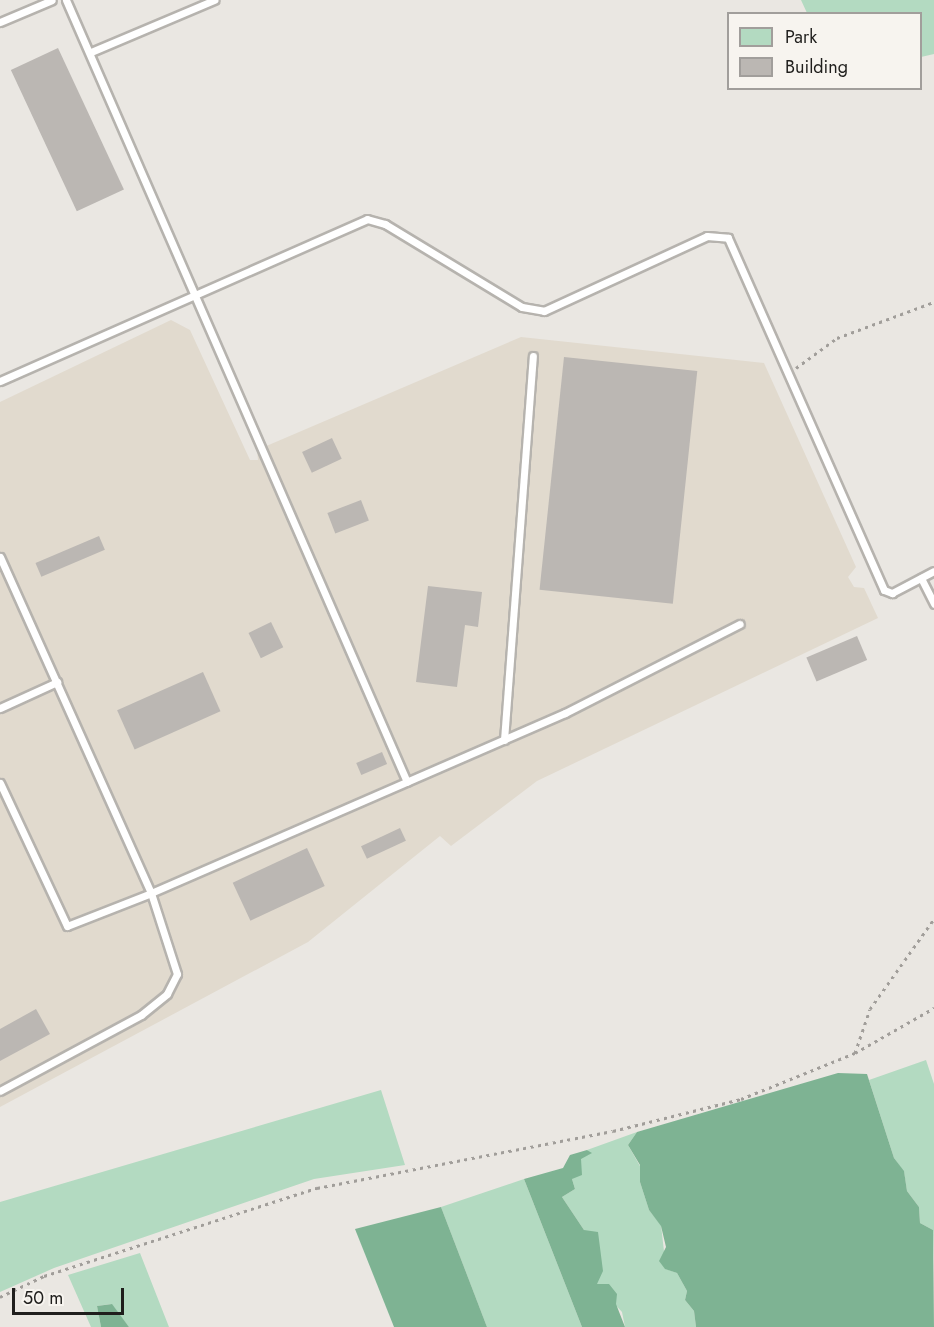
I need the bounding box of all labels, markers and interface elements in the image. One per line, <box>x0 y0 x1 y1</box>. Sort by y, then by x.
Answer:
legend <box>727 12 922 90</box>
text: Park <box>785 24 817 50</box>
text: Building <box>785 54 848 80</box>
scale bar <box>15 1276 128 1314</box>
text: 50 m <box>23 1285 63 1311</box>

